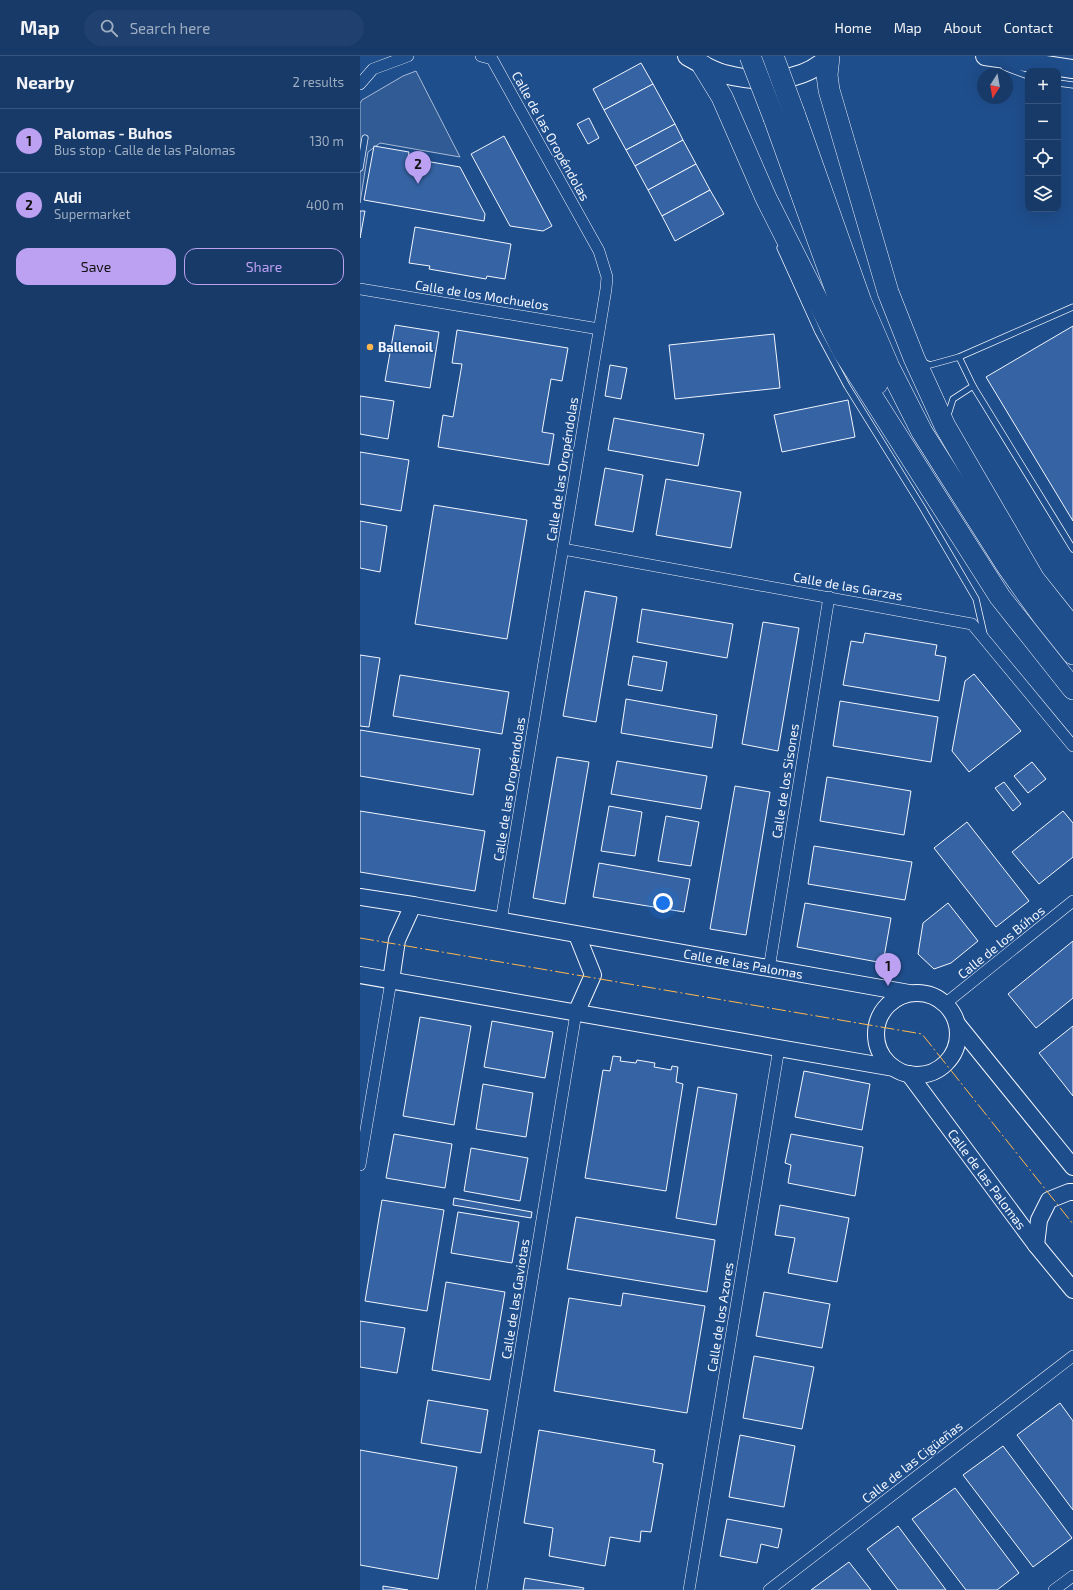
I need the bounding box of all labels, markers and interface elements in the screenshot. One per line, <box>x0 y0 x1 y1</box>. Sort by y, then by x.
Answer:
search box <box>84 10 364 46</box>
text: Map <box>20 16 60 39</box>
icon: search <box>98 17 120 39</box>
text: Search here <box>130 19 210 37</box>
text: Home <box>835 19 872 36</box>
text: Map <box>894 19 922 36</box>
text: About <box>944 19 982 36</box>
text: Contact <box>1004 19 1053 36</box>
street label: Calle de las Oropéndolas <box>509 68 593 204</box>
north arrow <box>977 68 1013 104</box>
map controls <box>1025 68 1061 212</box>
button: + <box>1025 68 1061 104</box>
text: Nearby <box>16 72 74 92</box>
text: 2 results <box>292 74 344 90</box>
button: − <box>1025 104 1061 140</box>
text: Palomas - Buhos <box>54 124 172 142</box>
text: 1 <box>26 133 32 149</box>
text: 130 m <box>309 133 344 149</box>
button: locate <box>1025 140 1061 176</box>
text: Bus stop · Calle de las Palomas <box>54 142 235 158</box>
pin: 2 <box>405 151 431 184</box>
button: layers <box>1025 176 1061 212</box>
text: Aldi <box>54 188 82 206</box>
text: 2 <box>25 197 33 213</box>
text: 400 m <box>306 197 344 213</box>
text: Supermarket <box>54 206 131 222</box>
button: Save <box>16 248 176 285</box>
button: Share <box>184 248 344 285</box>
street label: Calle de los Mochuelos <box>414 277 550 313</box>
place label: Ballenoil <box>378 339 434 355</box>
marker: Ballenoil <box>365 342 375 352</box>
street label: Calle de las Oropéndolas <box>543 396 581 542</box>
street label: Calle de las Garzas <box>792 568 904 604</box>
street label: Calle de las Oropéndolas <box>490 716 528 862</box>
street label: Calle de los Sisones <box>768 723 802 839</box>
your location <box>653 893 673 913</box>
street label: Calle de los Búhos <box>954 902 1048 982</box>
street label: Calle de las Palomas <box>682 945 804 982</box>
pin: 1 <box>875 953 901 986</box>
street label: Calle de las Palomas <box>945 1126 1030 1233</box>
street label: Calle de las Gaviotas <box>498 1238 532 1360</box>
street label: Calle de los Azores <box>703 1261 737 1373</box>
street label: Calle de las Cigüeñas <box>858 1418 966 1506</box>

